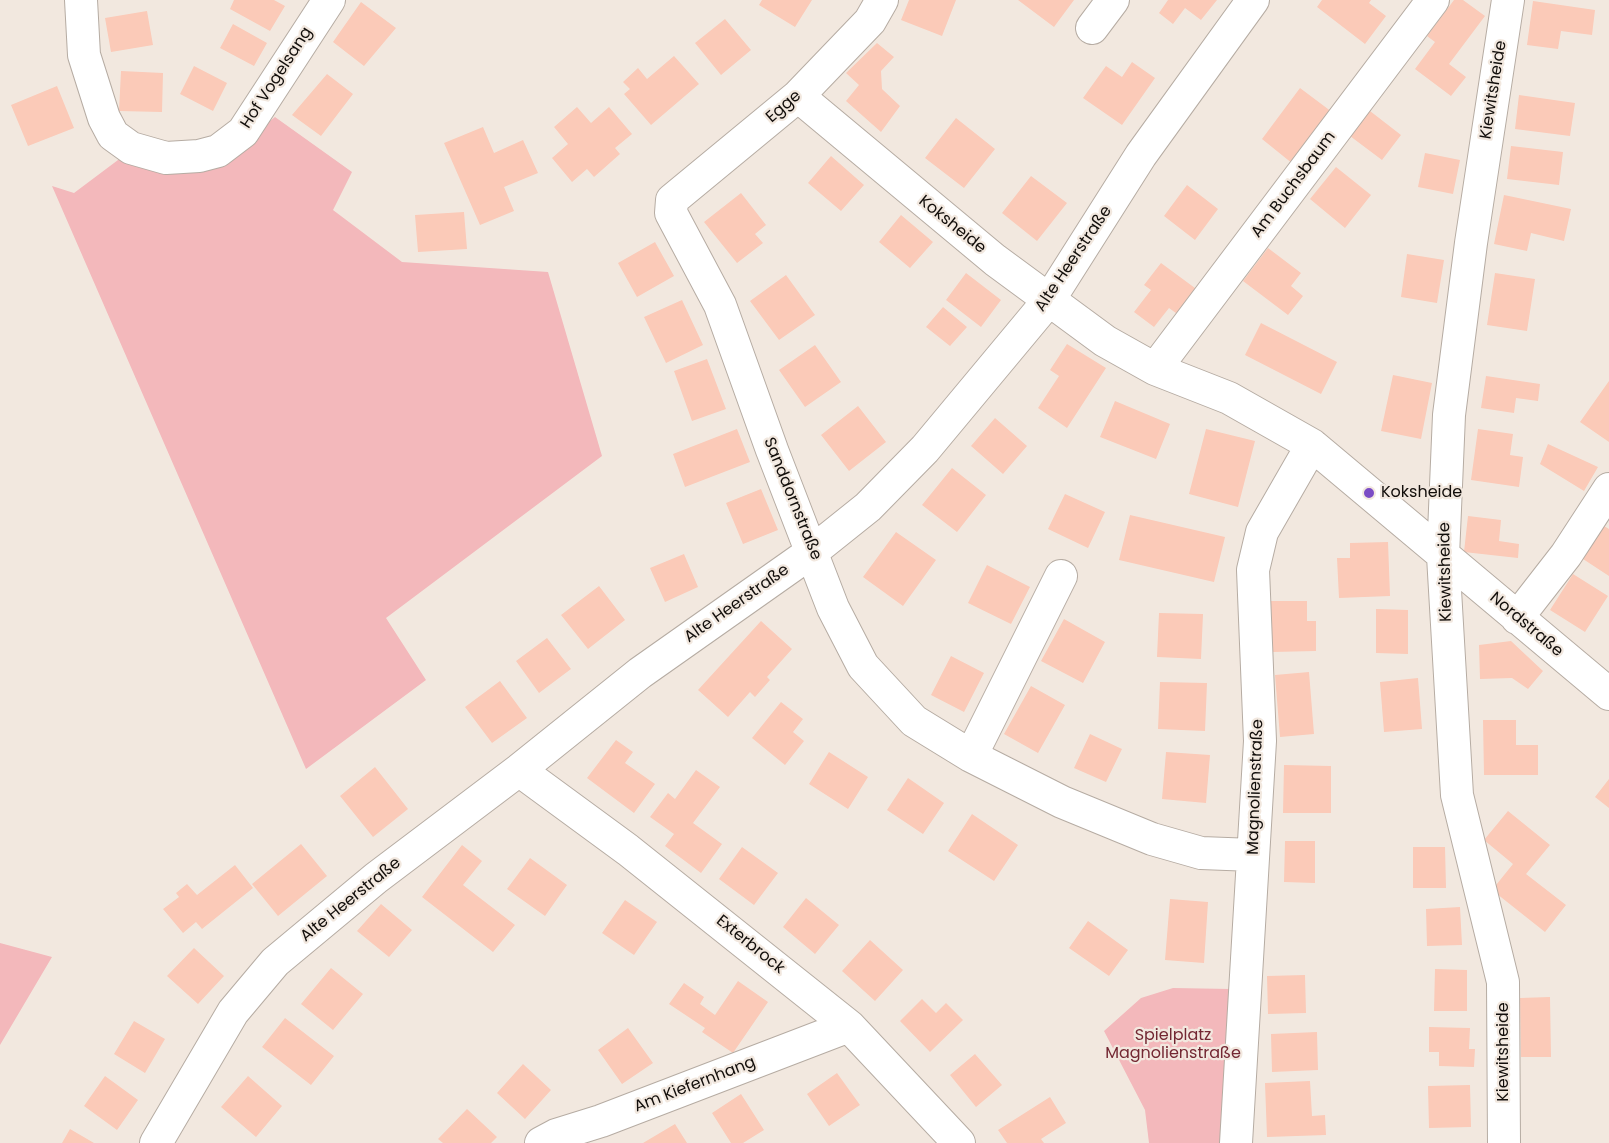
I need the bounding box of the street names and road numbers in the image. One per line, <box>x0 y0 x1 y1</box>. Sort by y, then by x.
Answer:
street label: Hof Vogelsang <box>237 24 317 132</box>
street label: Kiewitsheide <box>1477 39 1511 141</box>
street label: Egge <box>763 87 805 127</box>
street label: Am Buchsbaum <box>1248 128 1340 242</box>
street label: Koksheide <box>914 192 990 258</box>
street label: Alte Heerstraße <box>1032 202 1116 316</box>
street label: Sanddornstraße <box>759 435 825 563</box>
street label: Kiewitsheide <box>1436 522 1456 622</box>
street label: Alte Heerstraße <box>681 561 793 647</box>
street label: Nordstraße <box>1485 589 1567 661</box>
street label: Magnolienstraße <box>1244 719 1268 855</box>
street label: Alte Heerstraße <box>297 854 405 946</box>
street label: Exterbrock <box>712 912 788 978</box>
street label: Kiewitsheide <box>1494 1002 1514 1102</box>
street label: Am Kiefernhang <box>632 1053 758 1117</box>

